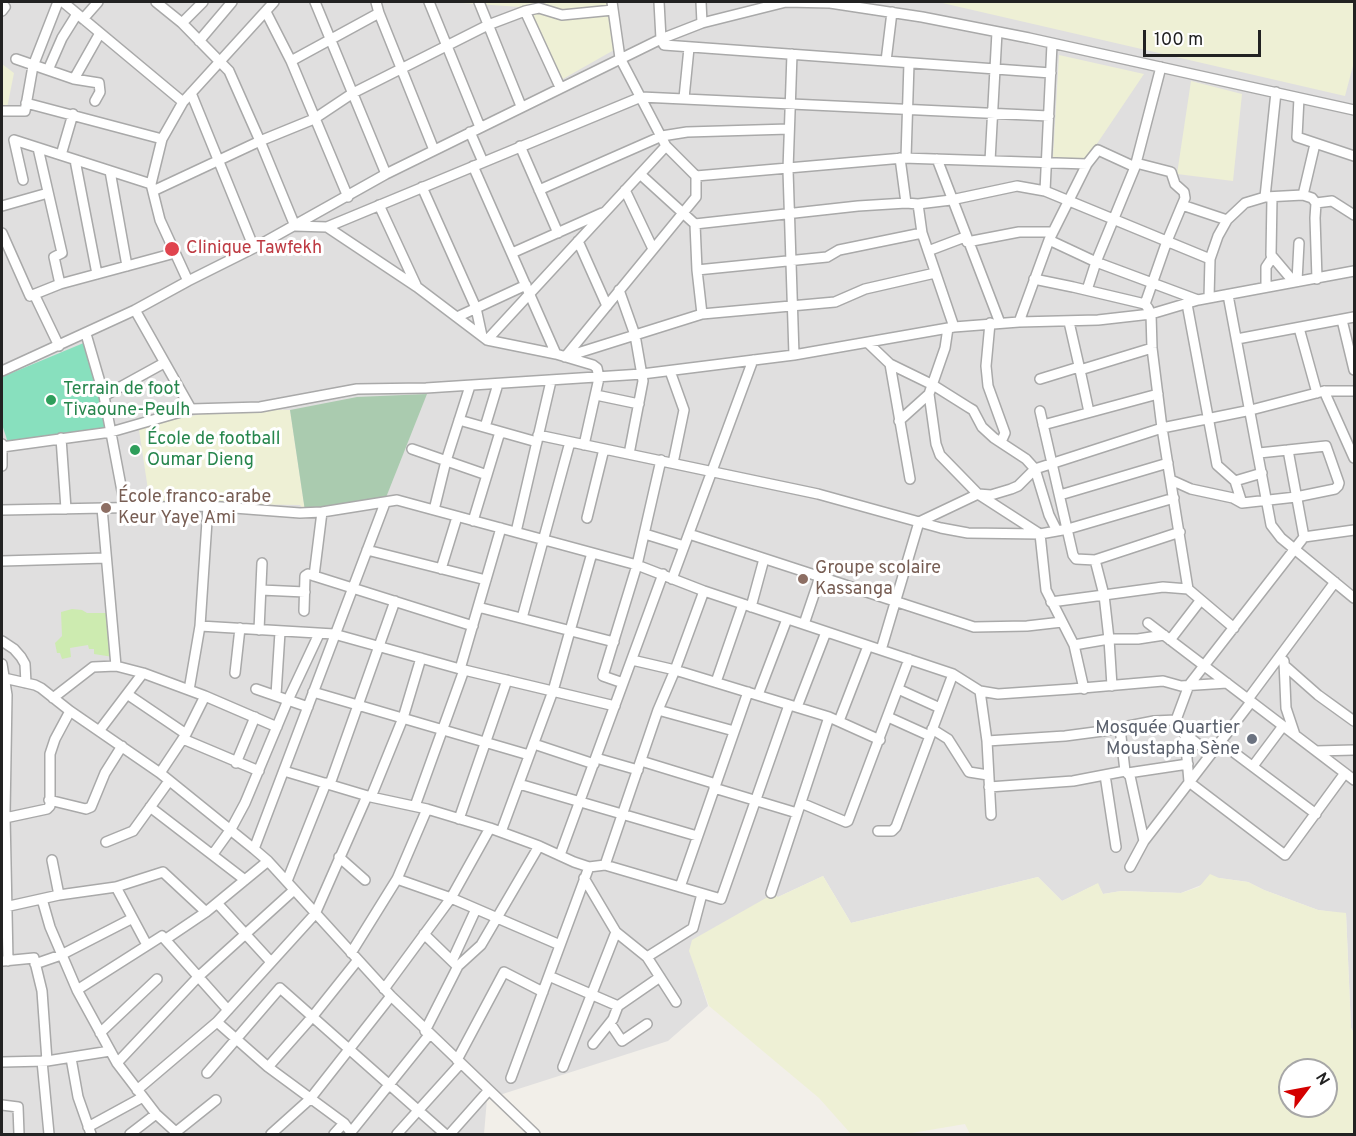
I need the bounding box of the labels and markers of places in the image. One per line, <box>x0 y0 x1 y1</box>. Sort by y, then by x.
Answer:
place label: Clinique Tawfekh <box>186 238 322 260</box>
marker: Clinique Tawfekh <box>163 240 181 258</box>
place label: Terrain de foot Tivaoune-Peulh <box>63 379 190 422</box>
marker: Terrain de foot Tivaoune-Peulh <box>44 393 58 407</box>
place label: École de football Oumar Dieng <box>147 429 280 472</box>
marker: École de football Oumar Dieng <box>128 443 142 457</box>
place label: École franco-arabe Keur Yaye Ami <box>118 487 271 530</box>
marker: École franco-arabe Keur Yaye Ami <box>99 501 113 515</box>
place label: Groupe scolaire Kassanga <box>815 558 941 600</box>
marker: Groupe scolaire Kassanga <box>796 572 810 586</box>
place label: Mosquée Quartier Moustapha Sène <box>1095 718 1240 760</box>
marker: Mosquée Quartier Moustapha Sène <box>1245 732 1259 746</box>

